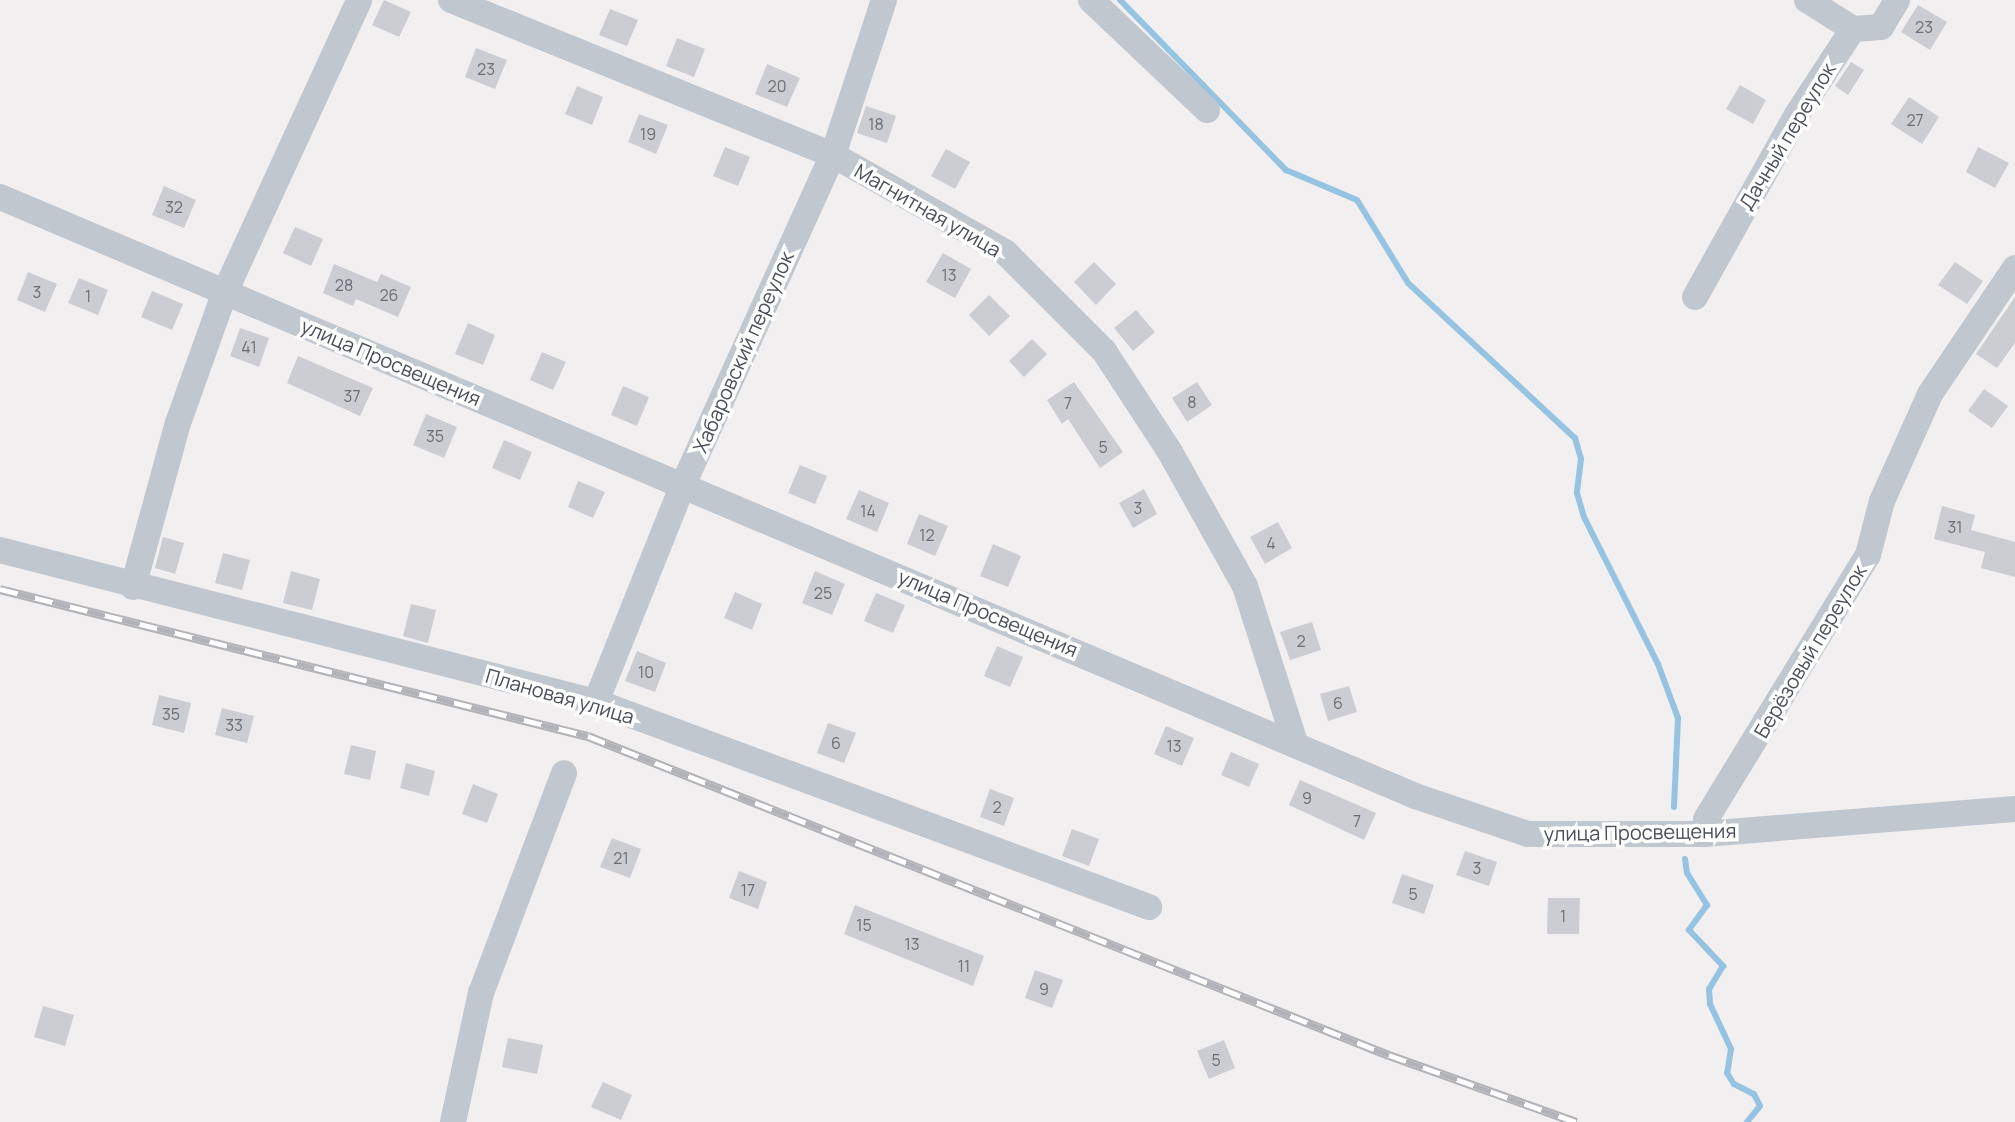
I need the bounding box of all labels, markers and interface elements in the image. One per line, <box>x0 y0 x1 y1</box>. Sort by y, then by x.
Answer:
house number: 23 <box>1915 17 1933 37</box>
street label: Дачный переулок <box>1734 58 1840 214</box>
house number: 23 <box>477 59 495 79</box>
house number: 20 <box>768 76 786 96</box>
house number: 27 <box>1906 110 1924 130</box>
house number: 18 <box>868 114 884 134</box>
house number: 19 <box>640 124 656 144</box>
street label: Магнитная улица <box>851 158 1005 262</box>
house number: 32 <box>165 197 183 217</box>
street label: Хабаровский переулок <box>688 248 798 456</box>
house number: 13 <box>941 265 957 285</box>
house number: 28 <box>335 275 353 295</box>
house number: 3 <box>33 282 41 302</box>
house number: 26 <box>379 285 399 305</box>
house number: 1 <box>85 286 91 306</box>
street label: улица Просвещения <box>298 313 484 411</box>
house number: 41 <box>241 337 257 357</box>
house number: 37 <box>344 386 360 406</box>
house number: 8 <box>1187 392 1197 412</box>
house number: 7 <box>1064 393 1072 413</box>
house number: 35 <box>426 426 444 446</box>
house number: 5 <box>1098 437 1108 457</box>
house number: 3 <box>1134 498 1142 518</box>
house number: 14 <box>860 501 876 521</box>
house number: 31 <box>1947 517 1963 537</box>
house number: 12 <box>919 525 935 545</box>
house number: 4 <box>1266 533 1276 553</box>
street label: Берёзовый переулок <box>1749 560 1871 742</box>
street label: улица Просвещения <box>895 564 1081 662</box>
house number: 25 <box>814 583 832 603</box>
house number: 2 <box>1296 631 1306 651</box>
house number: 10 <box>638 662 654 682</box>
street label: Плановая улица <box>483 663 637 729</box>
house number: 6 <box>1333 693 1343 713</box>
house number: 35 <box>162 704 180 724</box>
house number: 33 <box>225 715 243 735</box>
house number: 6 <box>831 733 841 753</box>
house number: 13 <box>1166 736 1182 756</box>
house number: 9 <box>1302 788 1312 808</box>
house number: 2 <box>992 797 1002 817</box>
house number: 7 <box>1353 811 1361 831</box>
street label: улица Просвещения <box>1543 818 1737 846</box>
house number: 21 <box>613 848 629 868</box>
house number: 3 <box>1473 858 1481 878</box>
house number: 17 <box>741 880 755 900</box>
house number: 5 <box>1408 884 1418 904</box>
house number: 1 <box>1560 906 1566 926</box>
house number: 15 <box>856 915 872 935</box>
house number: 13 <box>904 934 920 954</box>
house number: 11 <box>958 956 970 976</box>
house number: 9 <box>1039 979 1049 999</box>
house number: 5 <box>1211 1050 1221 1070</box>

